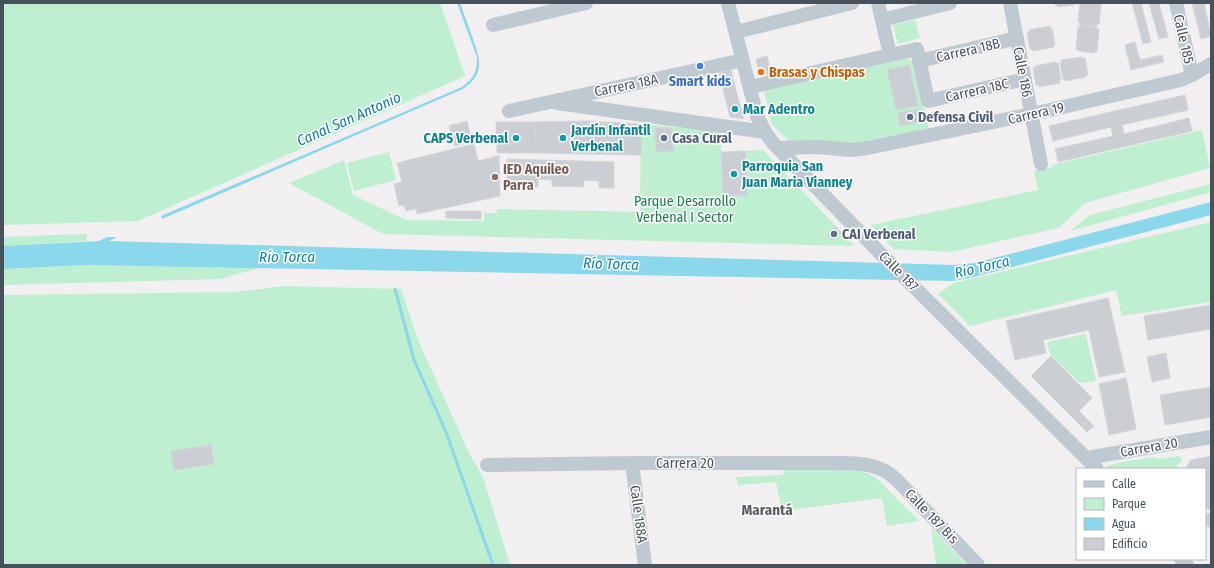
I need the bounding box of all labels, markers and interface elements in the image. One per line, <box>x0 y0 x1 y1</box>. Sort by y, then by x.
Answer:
street label: Calle 185 <box>1170 13 1197 65</box>
street label: Carrera 18B <box>935 35 1002 66</box>
street label: Calle 186 <box>1009 46 1036 99</box>
marker: Smart kids <box>695 61 705 71</box>
place label: Brasas y Chispas <box>769 64 865 81</box>
marker: Brasas y Chispas <box>756 67 766 77</box>
street label: Carrera 18A <box>593 70 660 101</box>
place label: Smart kids <box>669 73 731 90</box>
street label: Carrera 18C <box>944 75 1010 106</box>
water label: Canal San Antonio <box>294 88 404 150</box>
street label: Carrera 19 <box>1006 99 1066 128</box>
place label: Mar Adentro <box>743 101 815 118</box>
marker: Mar Adentro <box>730 104 740 114</box>
place label: Defensa Civil <box>918 109 993 126</box>
marker: Defensa Civil <box>905 112 915 122</box>
place label: Jardín Infantil Verbenal <box>570 122 651 155</box>
place label: CAPS Verbenal <box>424 130 508 147</box>
place label: Casa Cural <box>672 130 732 147</box>
marker: CAPS Verbenal <box>511 133 521 143</box>
marker: Jardín Infantil Verbenal <box>558 133 568 143</box>
marker: Casa Cural <box>659 133 669 143</box>
place label: Parroquia San Juan Maria Vianney <box>741 158 853 191</box>
place label: IED Aquileo Parra <box>503 161 570 194</box>
marker: Parroquia San Juan Maria Vianney <box>729 169 739 179</box>
marker: IED Aquileo Parra <box>490 172 500 182</box>
park label: Parque Desarrollo Verbenal I Sector <box>634 193 736 226</box>
place label: CAI Verbenal <box>842 226 916 243</box>
marker: CAI Verbenal <box>829 229 839 239</box>
water label: Río Torca <box>259 248 315 266</box>
street label: Calle 187 <box>875 248 922 295</box>
water label: Río Torca <box>953 252 1011 282</box>
water label: Río Torca <box>583 254 639 274</box>
street label: Carrera 20 <box>1119 434 1179 461</box>
street label: Carrera 20 <box>656 455 714 472</box>
legend <box>1076 468 1206 560</box>
text: Calle <box>1112 477 1136 491</box>
street label: Calle 188A <box>626 484 651 545</box>
street label: Calle 187 Bis <box>901 485 962 547</box>
text: Parque <box>1112 497 1146 511</box>
district label: Marantá <box>741 501 793 519</box>
text: Agua <box>1112 517 1136 531</box>
text: Edificio <box>1112 537 1148 551</box>

